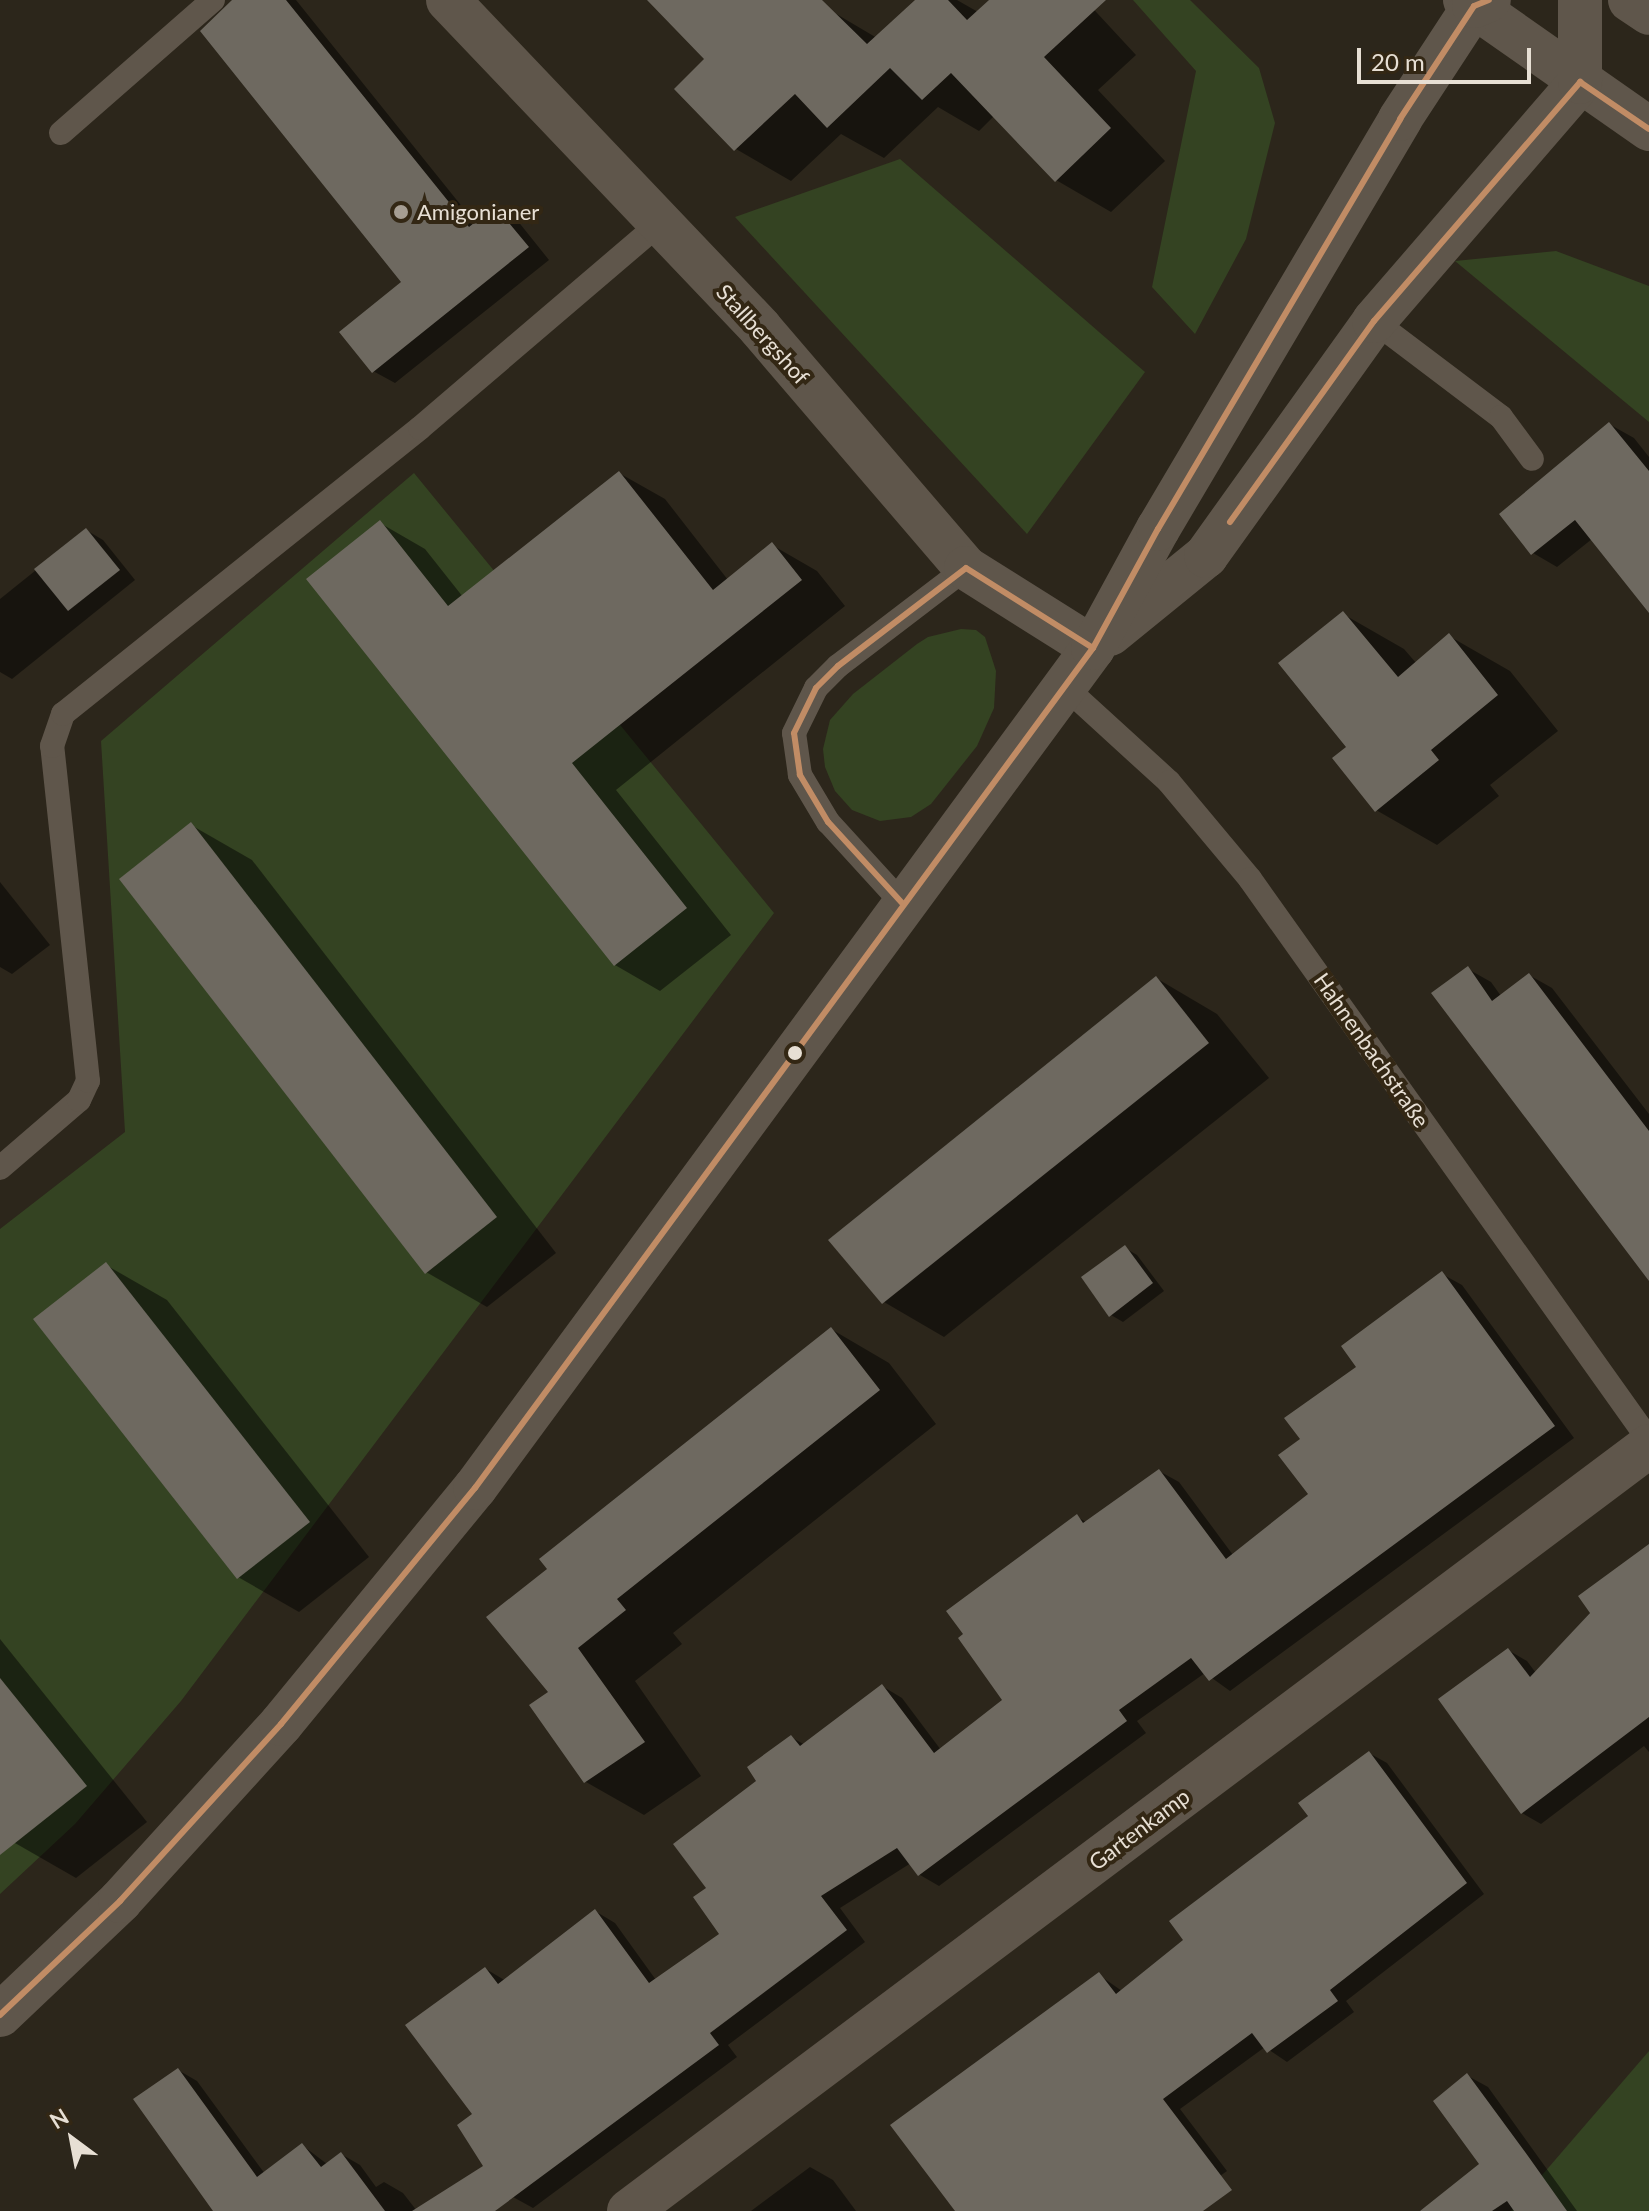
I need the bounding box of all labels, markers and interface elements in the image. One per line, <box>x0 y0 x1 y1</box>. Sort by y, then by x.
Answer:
scale bar <box>1361 32 1535 82</box>
text: 20 m <box>1371 47 1425 76</box>
place label: Amigonianer <box>417 199 539 225</box>
marker: Amigonianer <box>392 203 410 221</box>
street label: Stallbergshof <box>711 279 815 389</box>
street label: Hahnenbachstraße <box>1309 968 1435 1132</box>
unlabelled marker <box>787 1045 803 1061</box>
street label: Gartenkamp <box>1083 1783 1195 1875</box>
north arrow <box>32 2099 112 2179</box>
text: N <box>45 2102 73 2134</box>

